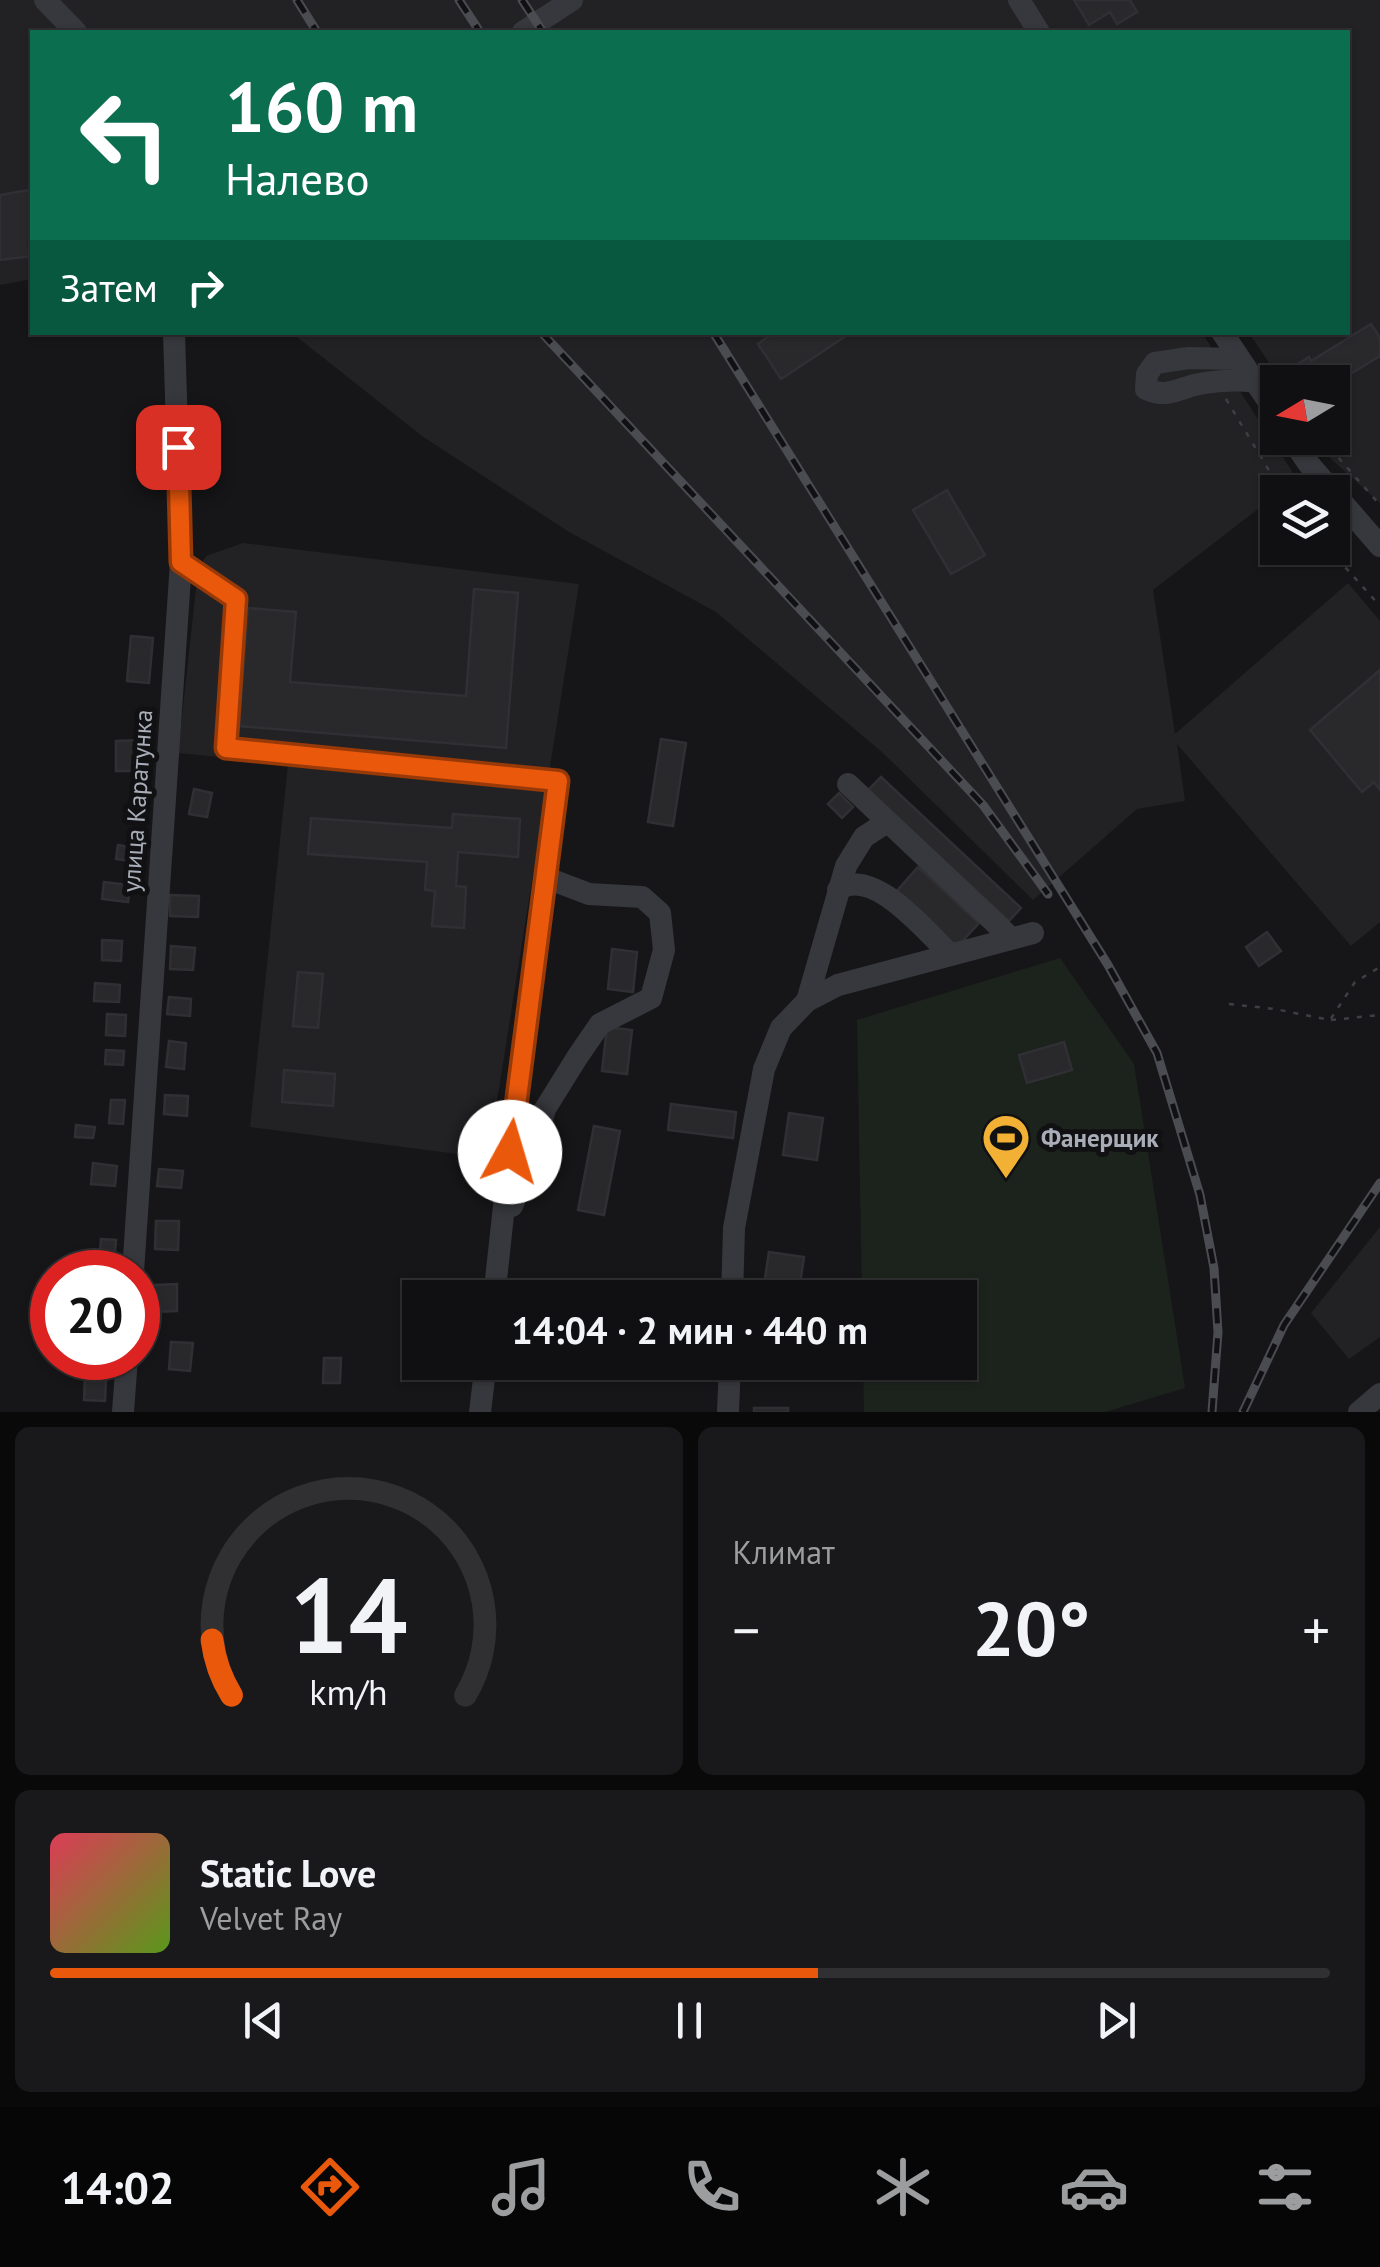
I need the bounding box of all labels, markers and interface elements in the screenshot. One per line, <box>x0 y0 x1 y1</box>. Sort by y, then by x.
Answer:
text: 160 m <box>225 61 418 151</box>
icon: left <box>60 70 190 200</box>
text: Налево <box>225 149 370 207</box>
icon: right <box>178 260 233 315</box>
text: Затем <box>60 263 158 312</box>
north arrow <box>1260 365 1350 455</box>
map controls <box>1260 365 1350 565</box>
pin <box>136 405 221 490</box>
icon: arrive <box>151 420 206 475</box>
button: layers <box>1260 475 1350 565</box>
street label: улица Каратунка <box>115 708 159 894</box>
position arrow <box>458 1100 562 1204</box>
sports icon: Фанерщик <box>980 1112 1032 1180</box>
place label: Фанерщик <box>1041 1122 1159 1154</box>
speed limit sign: 20 <box>30 1250 160 1380</box>
text: 14:04 · 2 мин · 440 m <box>511 1305 868 1354</box>
text: Климат <box>733 1531 835 1573</box>
text: 14 <box>290 1547 408 1682</box>
text: 20° <box>972 1580 1090 1677</box>
text: − <box>733 1594 760 1665</box>
text: + <box>1302 1594 1330 1665</box>
text: km/h <box>310 1669 388 1715</box>
text: Static Love <box>200 1848 376 1897</box>
text: Velvet Ray <box>200 1897 342 1939</box>
icon: previous <box>236 1993 291 2048</box>
icon: pause <box>662 1993 717 2048</box>
icon: next <box>1089 1993 1144 2048</box>
icon: directions <box>295 2152 365 2222</box>
icon: music <box>486 2152 556 2222</box>
icon: phone <box>677 2152 747 2222</box>
icon: climate <box>868 2152 938 2222</box>
icon: car <box>1059 2152 1129 2222</box>
icon: filters <box>1250 2152 1320 2222</box>
text: 14:02 <box>60 2158 175 2216</box>

